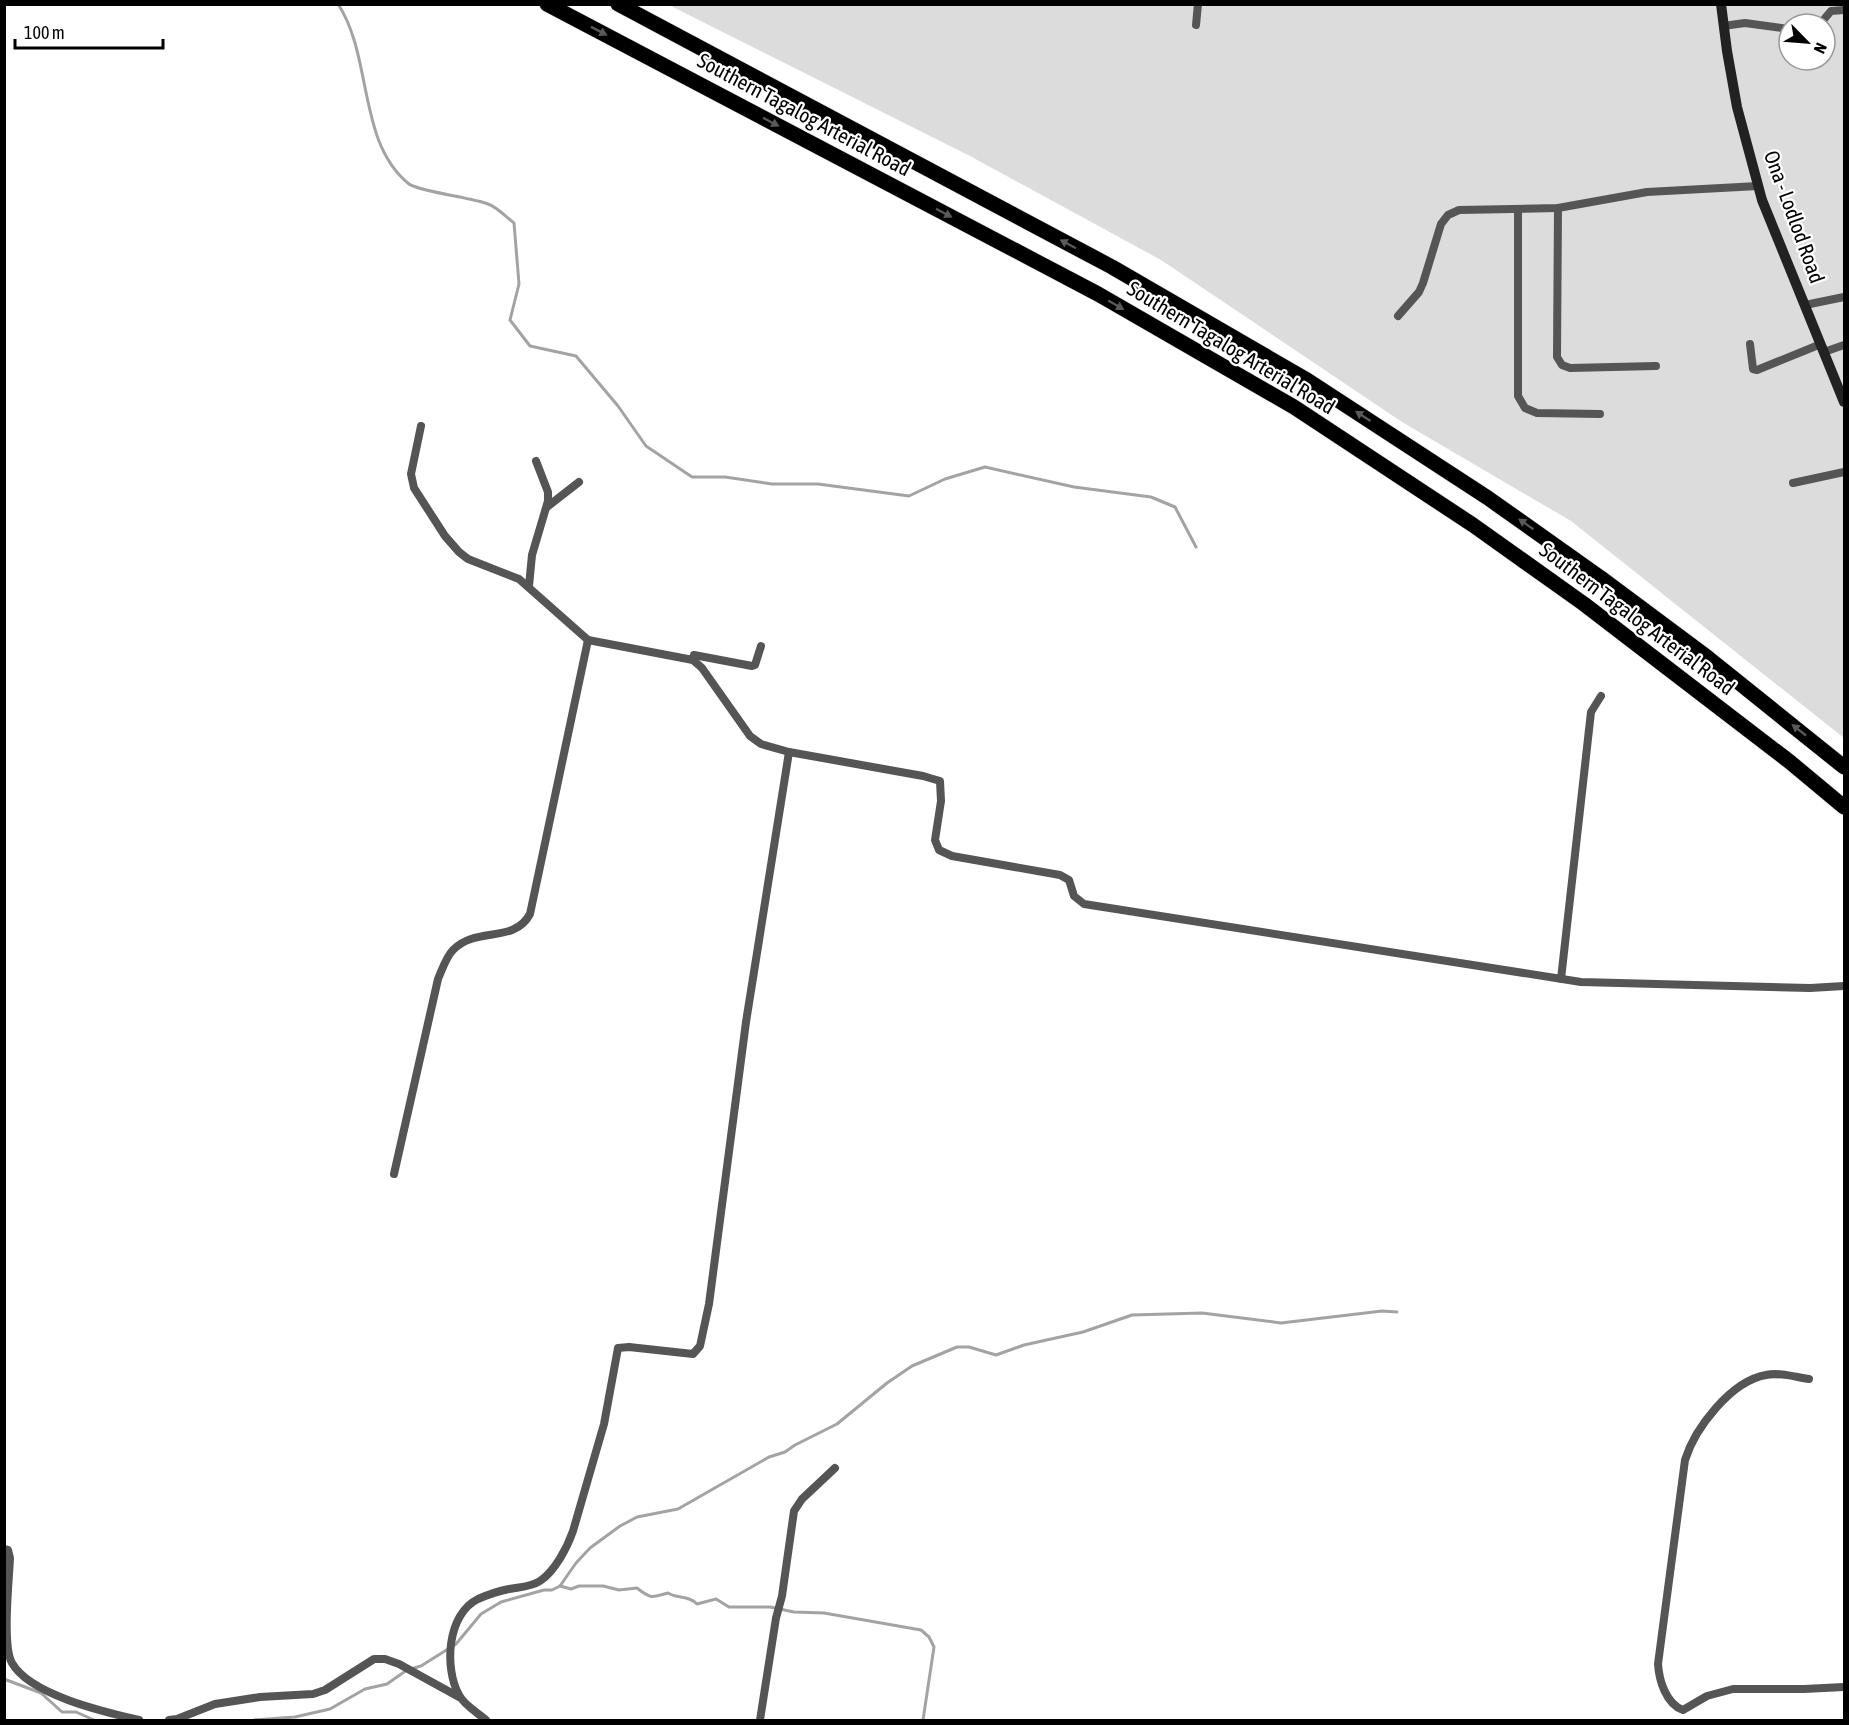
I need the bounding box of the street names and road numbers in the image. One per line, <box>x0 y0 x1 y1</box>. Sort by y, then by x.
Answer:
street label: Southern Tagalog Arterial Road <box>694 48 915 181</box>
street label: Ona - Lodlod Road <box>1760 147 1830 286</box>
street label: Southern Tagalog Arterial Road <box>1123 276 1340 419</box>
street label: Southern Tagalog Arterial Road <box>1535 537 1740 699</box>

